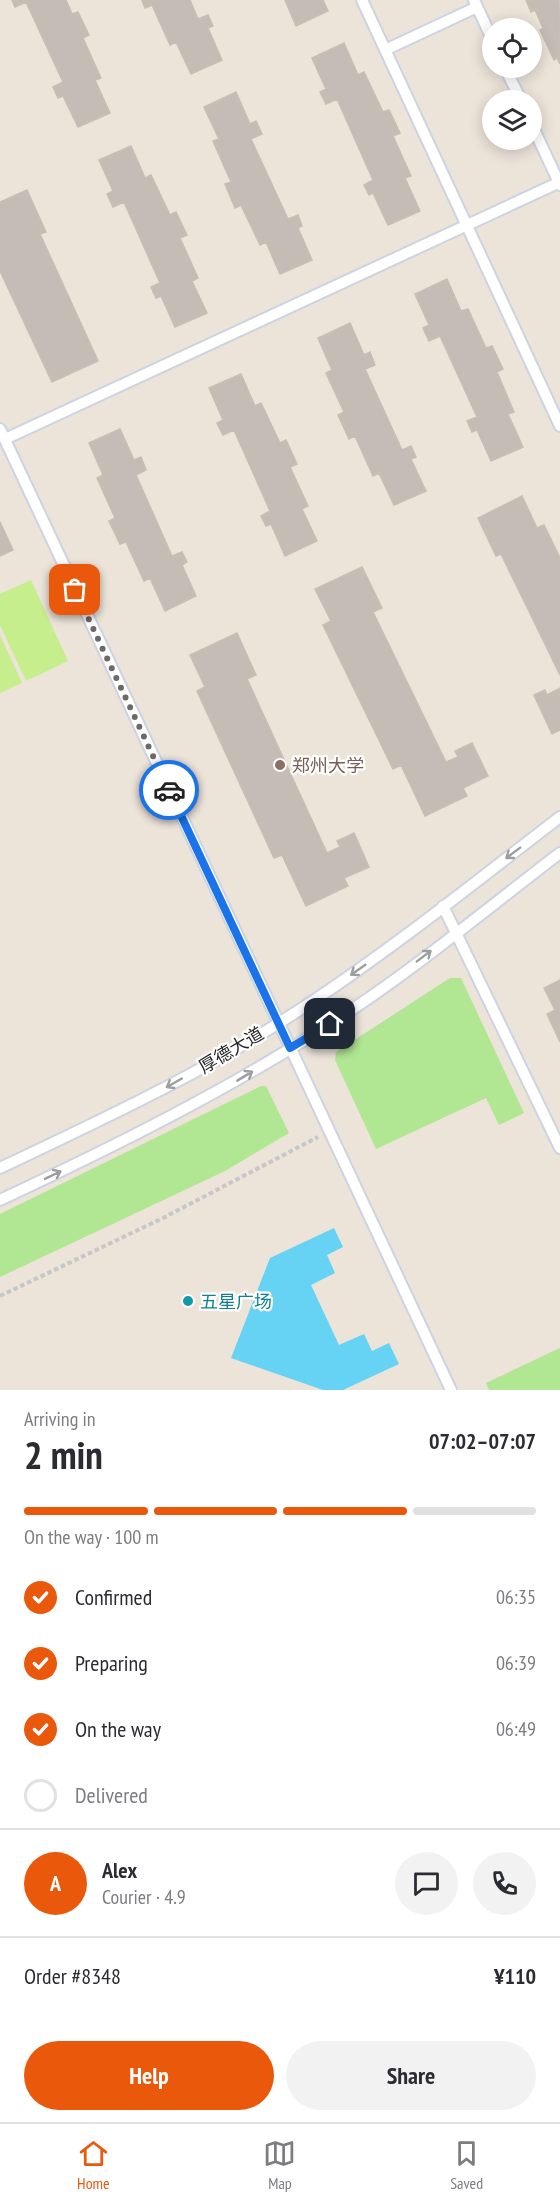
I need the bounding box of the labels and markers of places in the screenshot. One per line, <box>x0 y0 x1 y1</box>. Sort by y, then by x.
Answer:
pin <box>49 564 100 615</box>
place label: 郑州大学 <box>292 754 364 777</box>
marker: 郑州大学 <box>273 758 287 772</box>
pin <box>304 998 355 1049</box>
place label: 五星广场 <box>200 1290 272 1313</box>
marker: 五星广场 <box>181 1294 195 1308</box>

